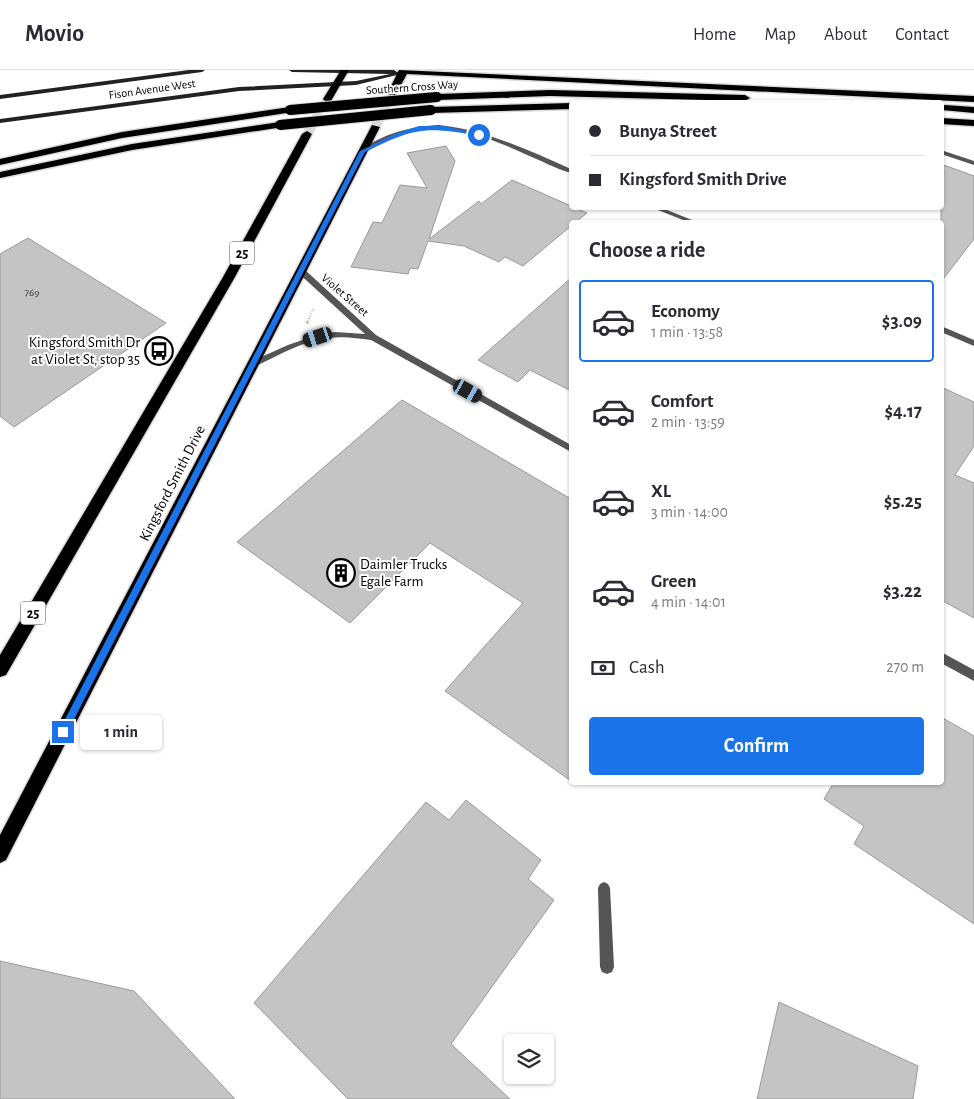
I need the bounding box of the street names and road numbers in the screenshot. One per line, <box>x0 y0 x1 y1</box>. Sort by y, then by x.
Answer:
street label: Fison Avenue West <box>108 77 196 101</box>
street label: Southern Cross Way <box>366 78 459 97</box>
road number: 25 <box>230 242 254 264</box>
street label: Violet Street <box>319 271 371 319</box>
street label: Kingsford Smith Drive <box>137 423 208 544</box>
road number: 25 <box>20 602 46 624</box>

